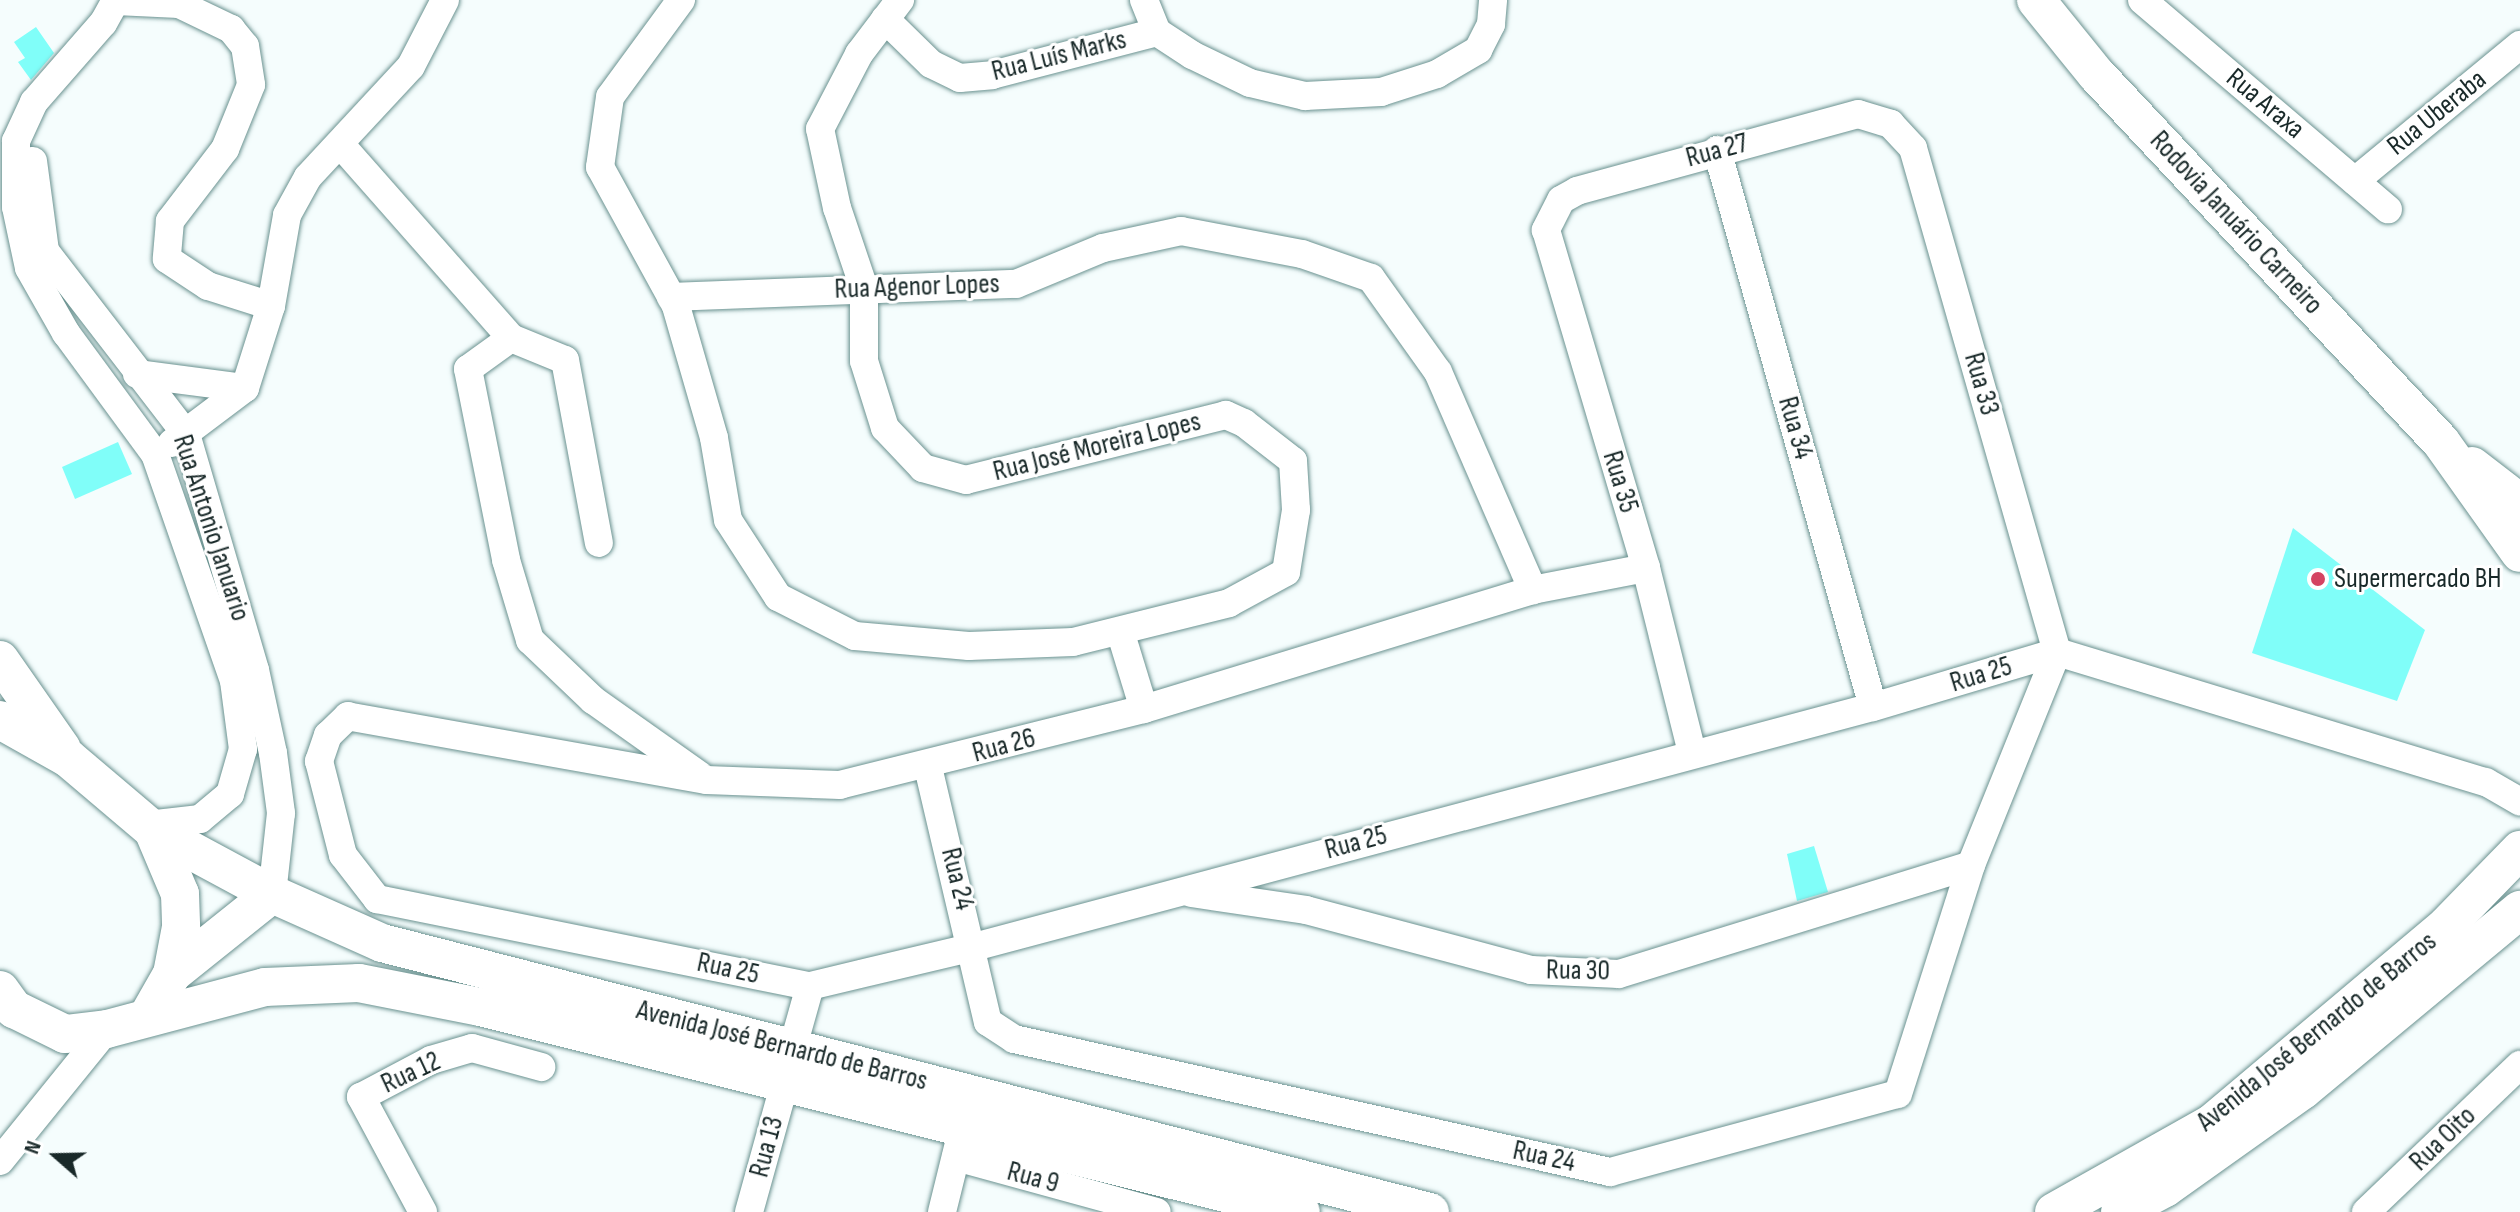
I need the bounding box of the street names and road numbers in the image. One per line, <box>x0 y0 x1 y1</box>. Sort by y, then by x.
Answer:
street label: Rua Luís Marks <box>988 23 1130 89</box>
street label: Rua Araxa <box>2219 62 2311 146</box>
street label: Rua Uberaba <box>2381 63 2493 163</box>
street label: Rodovia Januário Carneiro <box>2142 124 2330 322</box>
street label: Rua 27 <box>1682 127 1752 175</box>
street label: Rua Agenor Lopes <box>834 267 1000 307</box>
street label: Rua 33 <box>1956 349 2006 419</box>
street label: Rua 34 <box>1770 393 1820 463</box>
street label: Rua José Moreira Lopes <box>990 405 1204 489</box>
street label: Rua Antonio Januario <box>165 431 257 625</box>
street label: Rua 35 <box>1595 447 1645 517</box>
street label: Rua 25 <box>1946 650 2016 700</box>
street label: Rua 26 <box>969 722 1039 770</box>
street label: Rua 25 <box>1321 819 1391 867</box>
street label: Rua 24 <box>933 844 981 914</box>
street label: Avenida José Bernardo de Barros <box>2190 925 2444 1139</box>
street label: Rua 25 <box>694 946 762 992</box>
street label: Rua 30 <box>1546 954 1610 988</box>
street label: Avenida José Bernardo de Barros <box>633 994 931 1098</box>
street label: Rua 12 <box>376 1045 446 1101</box>
street label: Rua Oito <box>2403 1100 2483 1178</box>
street label: Rua 13 <box>743 1113 791 1181</box>
street label: Rua 24 <box>1510 1134 1578 1180</box>
street label: Rua 9 <box>1003 1155 1063 1201</box>

